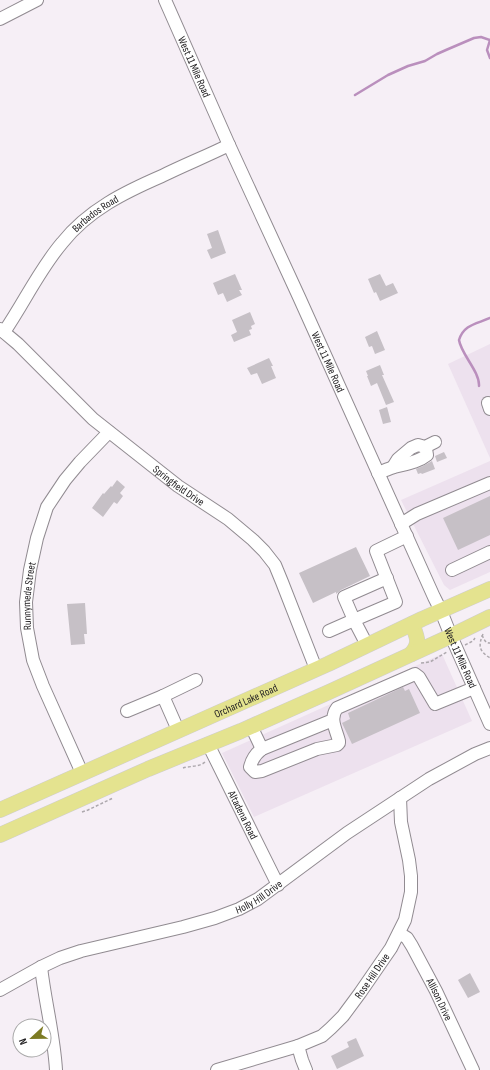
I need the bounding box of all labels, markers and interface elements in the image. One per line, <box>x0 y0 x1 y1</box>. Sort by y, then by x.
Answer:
street label: West 11 Mile Road <box>175 34 214 100</box>
street label: Barbados Road <box>69 192 121 235</box>
street label: West 11 Mile Road <box>309 330 348 395</box>
street label: Springfield Drive <box>150 462 207 508</box>
street label: Runnymede Street <box>19 560 38 630</box>
street label: West 11 Mile Road <box>442 625 480 690</box>
street label: Orchard Lake Road <box>212 681 280 720</box>
street label: Altadena Road <box>225 787 261 842</box>
street label: Holly Hill Drive <box>234 877 285 916</box>
street label: Rose Hill Drive <box>352 951 392 1001</box>
street label: Allison Drive <box>423 975 455 1023</box>
north arrow <box>12 1018 52 1058</box>
text: N <box>16 1036 30 1047</box>

